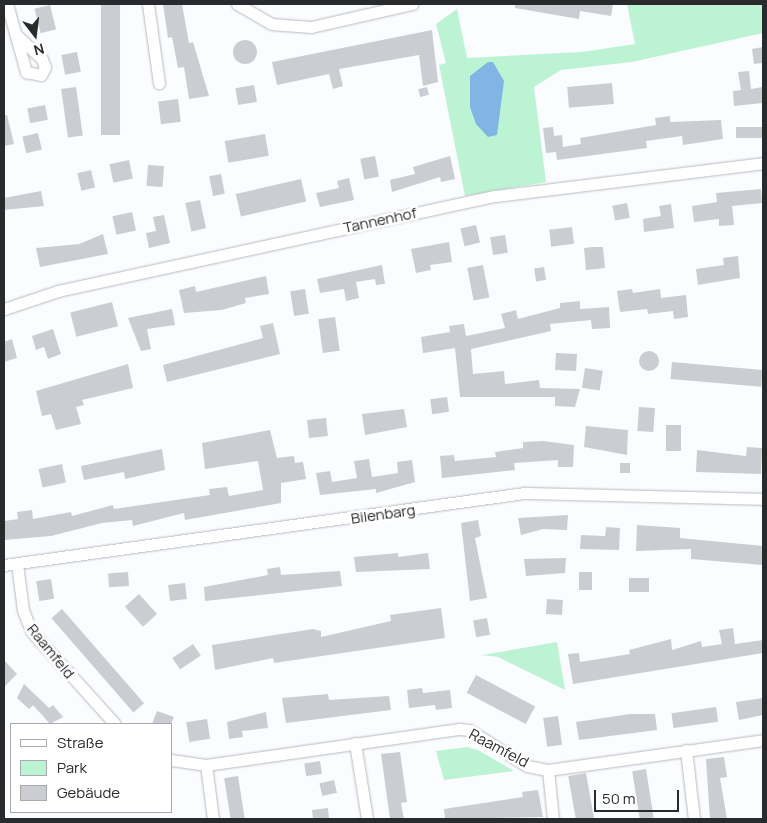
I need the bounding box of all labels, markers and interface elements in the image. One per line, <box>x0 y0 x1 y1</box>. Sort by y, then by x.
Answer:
north arrow <box>10 10 60 60</box>
text: N <box>32 39 46 60</box>
street label: Tannenhof <box>342 203 418 237</box>
street label: Bilenbarg <box>350 501 416 527</box>
street label: Raamfeld <box>24 620 78 682</box>
legend <box>10 723 172 813</box>
street label: Raamfeld <box>466 725 532 771</box>
text: Straße <box>57 732 103 753</box>
text: Park <box>57 757 87 778</box>
scale bar <box>597 780 682 812</box>
text: Gebäude <box>57 782 120 803</box>
text: 50 m <box>602 788 636 809</box>

